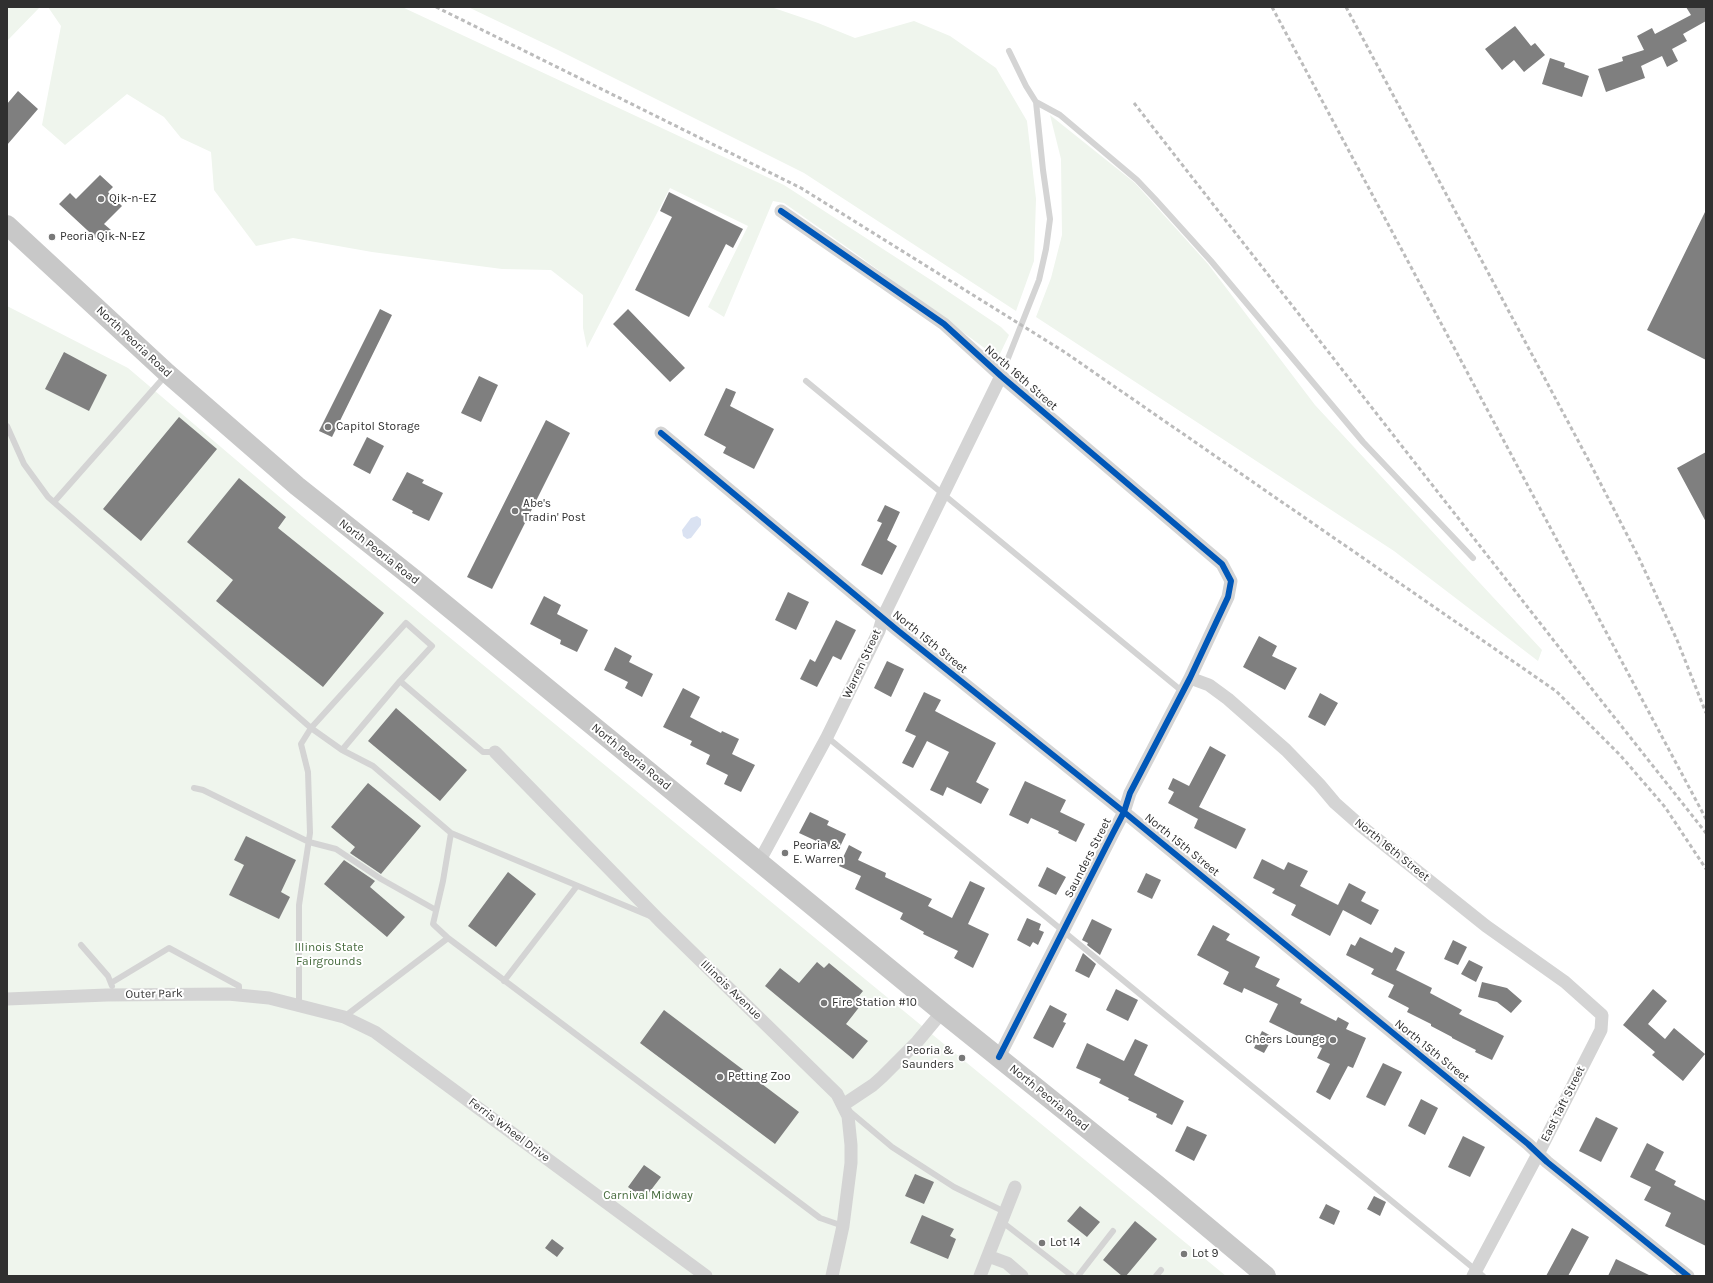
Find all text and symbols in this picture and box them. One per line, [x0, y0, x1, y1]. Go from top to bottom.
place label: Qik-n-EZ [109, 192, 157, 206]
marker: Qik-n-EZ [96, 194, 106, 204]
place label: Peoria Qik-N-EZ [60, 230, 145, 244]
marker: Peoria Qik-N-EZ [47, 232, 57, 242]
street label: North Peoria Road [93, 303, 175, 381]
street label: North 16th Street [982, 342, 1060, 414]
place label: Capitol Storage [336, 420, 420, 434]
marker: Capitol Storage [323, 422, 333, 432]
place label: Abe's Tradin' Post [523, 497, 585, 525]
marker: Abe's Tradin' Post [510, 506, 520, 516]
street label: North Peoria Road [336, 516, 422, 588]
street label: North 15th Street [890, 607, 970, 677]
street label: Warren Street [840, 627, 884, 701]
street label: North Peoria Road [588, 721, 674, 793]
street label: North 15th Street [1142, 810, 1222, 880]
street label: Saunders Street [1062, 815, 1114, 901]
street label: North 16th Street [1352, 815, 1432, 885]
place label: Peoria & E. Warren [793, 839, 844, 867]
marker: Peoria & E. Warren [780, 848, 790, 858]
park label: Illinois State Fairgrounds [294, 941, 364, 969]
street label: Illinois Avenue [697, 957, 765, 1023]
street label: Outer Park [125, 986, 183, 1002]
place label: Fire Station #10 [832, 996, 917, 1010]
marker: Fire Station #10 [819, 998, 829, 1008]
street label: North 15th Street [1392, 1016, 1472, 1086]
place label: Cheers Lounge [1245, 1033, 1325, 1047]
marker: Cheers Lounge [1328, 1035, 1338, 1045]
place label: Peoria & Saunders [902, 1044, 954, 1072]
marker: Peoria & Saunders [957, 1053, 967, 1063]
street label: North Peoria Road [1006, 1062, 1092, 1134]
street label: East Taft Street [1538, 1064, 1588, 1144]
place label: Petting Zoo [728, 1070, 790, 1084]
marker: Petting Zoo [715, 1072, 725, 1082]
street label: Ferris Wheel Drive [466, 1095, 552, 1165]
park label: Carnival Midway [603, 1189, 693, 1203]
place label: Lot 14 [1050, 1236, 1080, 1250]
marker: Lot 14 [1037, 1238, 1047, 1248]
place label: Lot 9 [1192, 1247, 1218, 1261]
marker: Lot 9 [1179, 1249, 1189, 1259]

